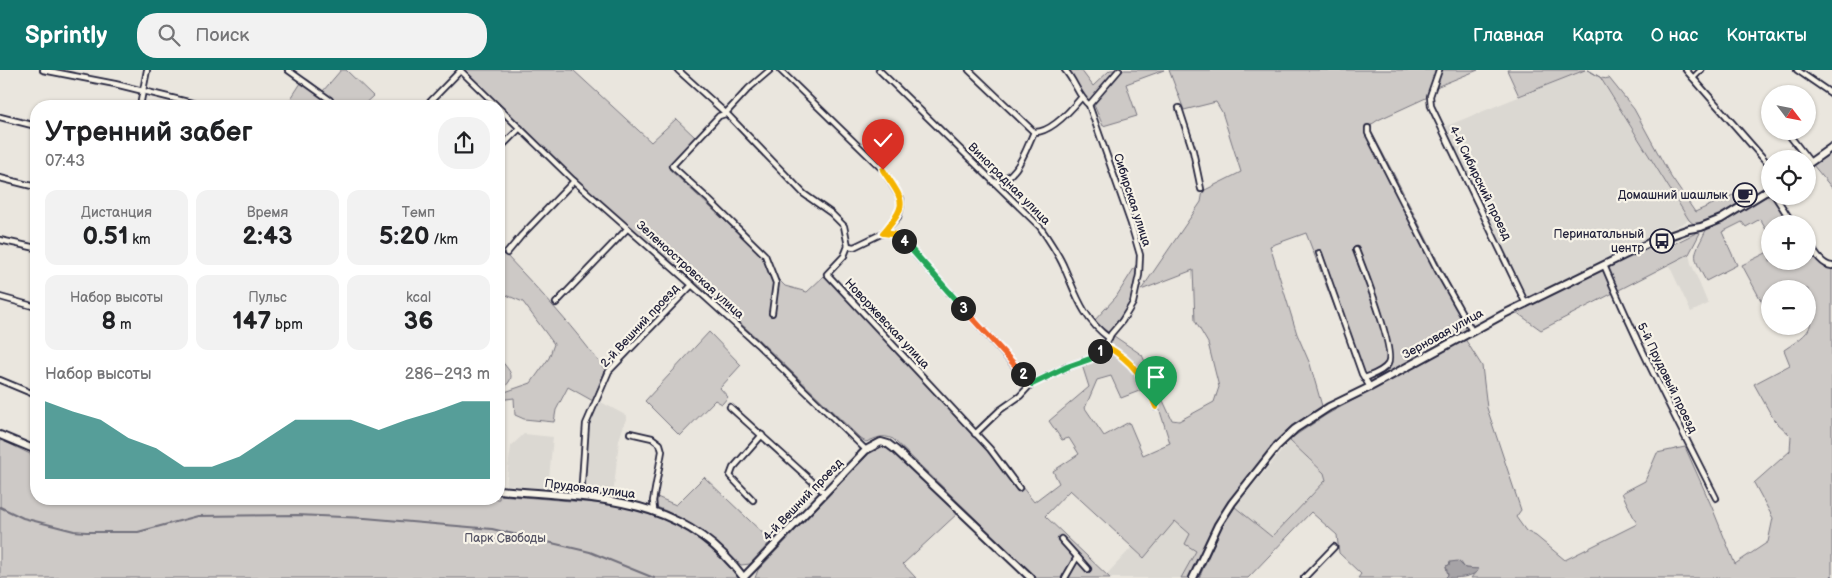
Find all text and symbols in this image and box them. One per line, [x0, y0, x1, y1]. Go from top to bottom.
search box [137, 13, 487, 58]
text: Sprintly [25, 21, 107, 50]
icon: search [155, 21, 183, 49]
text: Поиск [195, 24, 249, 47]
text: Главная [1473, 25, 1544, 46]
text: Карта [1572, 25, 1623, 46]
text: О нас [1651, 25, 1698, 46]
text: Контакты [1726, 25, 1807, 46]
north arrow [1761, 85, 1816, 140]
map controls [1761, 85, 1816, 335]
text: Утренний забег [45, 116, 253, 149]
button: share [438, 117, 490, 169]
pin [862, 119, 904, 170]
street label: 4-й Сибирский проезд [1446, 123, 1515, 243]
icon: check [869, 126, 897, 154]
street label: Виноградная улица [965, 140, 1053, 228]
button: locate [1761, 150, 1816, 205]
street label: Сибирская улица [1110, 151, 1154, 249]
text: 07:43 [45, 152, 85, 171]
cafe icon: Домашний шашлык [1732, 182, 1758, 208]
place label: Домашний шашлык [1618, 188, 1729, 203]
text: Дистанция [81, 204, 152, 221]
text: Время [247, 204, 288, 221]
text: Темп [402, 204, 435, 221]
button: + [1761, 215, 1816, 270]
street label: Зеленоостровская улица [633, 218, 747, 322]
text: 0.51 [82, 221, 128, 252]
text: 2:43 [242, 221, 293, 252]
text: 5:20 [379, 221, 429, 252]
place label: Перинатальный центр [1554, 227, 1644, 256]
pin: 4 [892, 228, 916, 254]
bus stop icon: Перинатальный центр [1649, 228, 1675, 254]
text: km [128, 231, 151, 248]
text: /km [429, 231, 458, 248]
text: 4 [900, 233, 909, 250]
street label: Новоржевская улица [841, 276, 933, 372]
button: − [1761, 280, 1816, 335]
street label: 2-й Вешний проезд [598, 281, 683, 371]
text: Набор высоты [70, 289, 163, 306]
text: Пульс [248, 289, 287, 306]
text: kcal [406, 289, 431, 306]
pin: 3 [950, 296, 976, 320]
text: 3 [959, 300, 968, 317]
text: 8 [101, 306, 116, 337]
text: 147 [232, 306, 271, 337]
text: 36 [404, 306, 433, 337]
street label: Зерновая улица [1400, 306, 1486, 362]
text: m [116, 316, 132, 333]
text: bpm [271, 316, 303, 333]
street label: 5-й Прудовый проезд [1634, 320, 1701, 436]
pin: 1 [1088, 338, 1112, 364]
text: 1 [1098, 343, 1103, 360]
pin [1135, 356, 1177, 407]
pin: 2 [1010, 362, 1036, 386]
icon: arrive [1142, 363, 1170, 391]
text: Набор высоты [45, 365, 152, 384]
text: 286–293 m [405, 365, 490, 384]
text: 2 [1019, 366, 1028, 383]
street label: 4-й Вешний проезд [760, 455, 847, 544]
street label: Прудовая улица [544, 476, 636, 502]
park label: Парк Свободы [464, 531, 546, 546]

